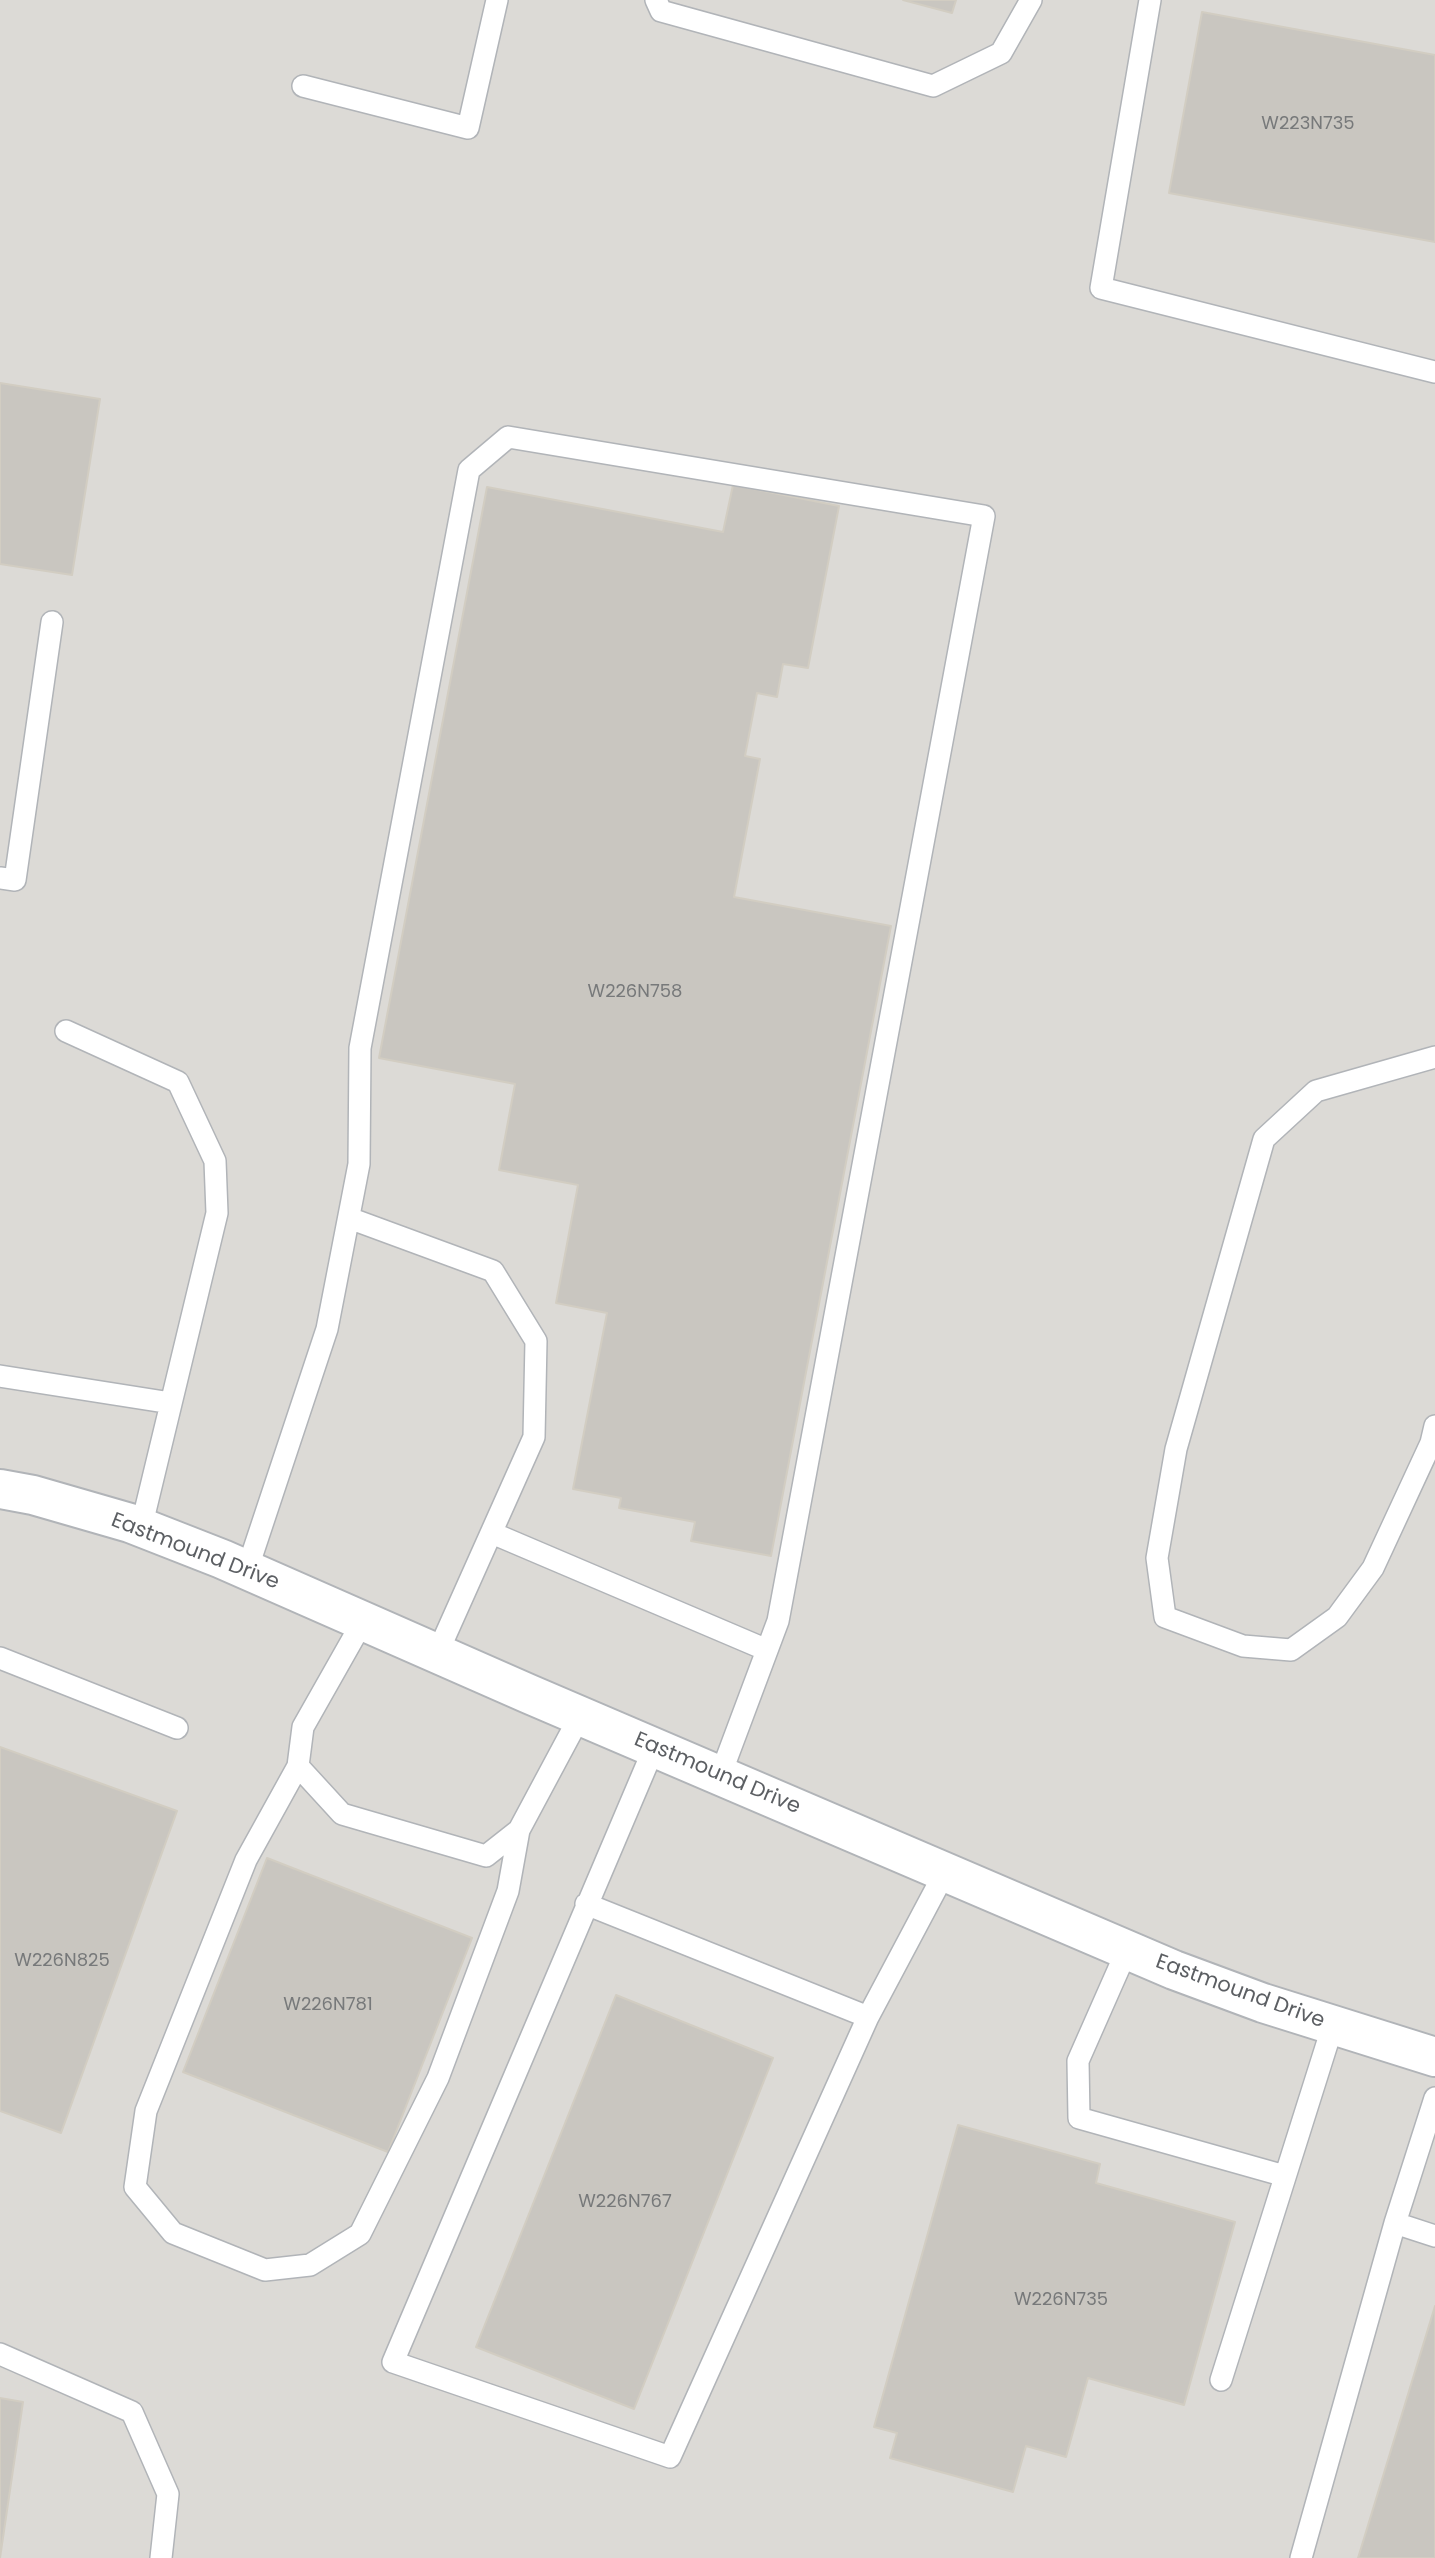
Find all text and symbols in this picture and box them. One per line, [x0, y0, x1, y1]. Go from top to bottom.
house number: W223N735 [1261, 113, 1355, 135]
house number: W226N758 [588, 981, 682, 1003]
street label: Eastmound Drive [107, 1508, 283, 1596]
street label: Eastmound Drive [630, 1728, 804, 1820]
house number: W226N825 [14, 1950, 110, 1972]
street label: Eastmound Drive [1152, 1950, 1328, 2034]
house number: W226N781 [283, 1994, 373, 2016]
house number: W226N767 [578, 2191, 672, 2213]
house number: W226N735 [1014, 2289, 1108, 2311]

